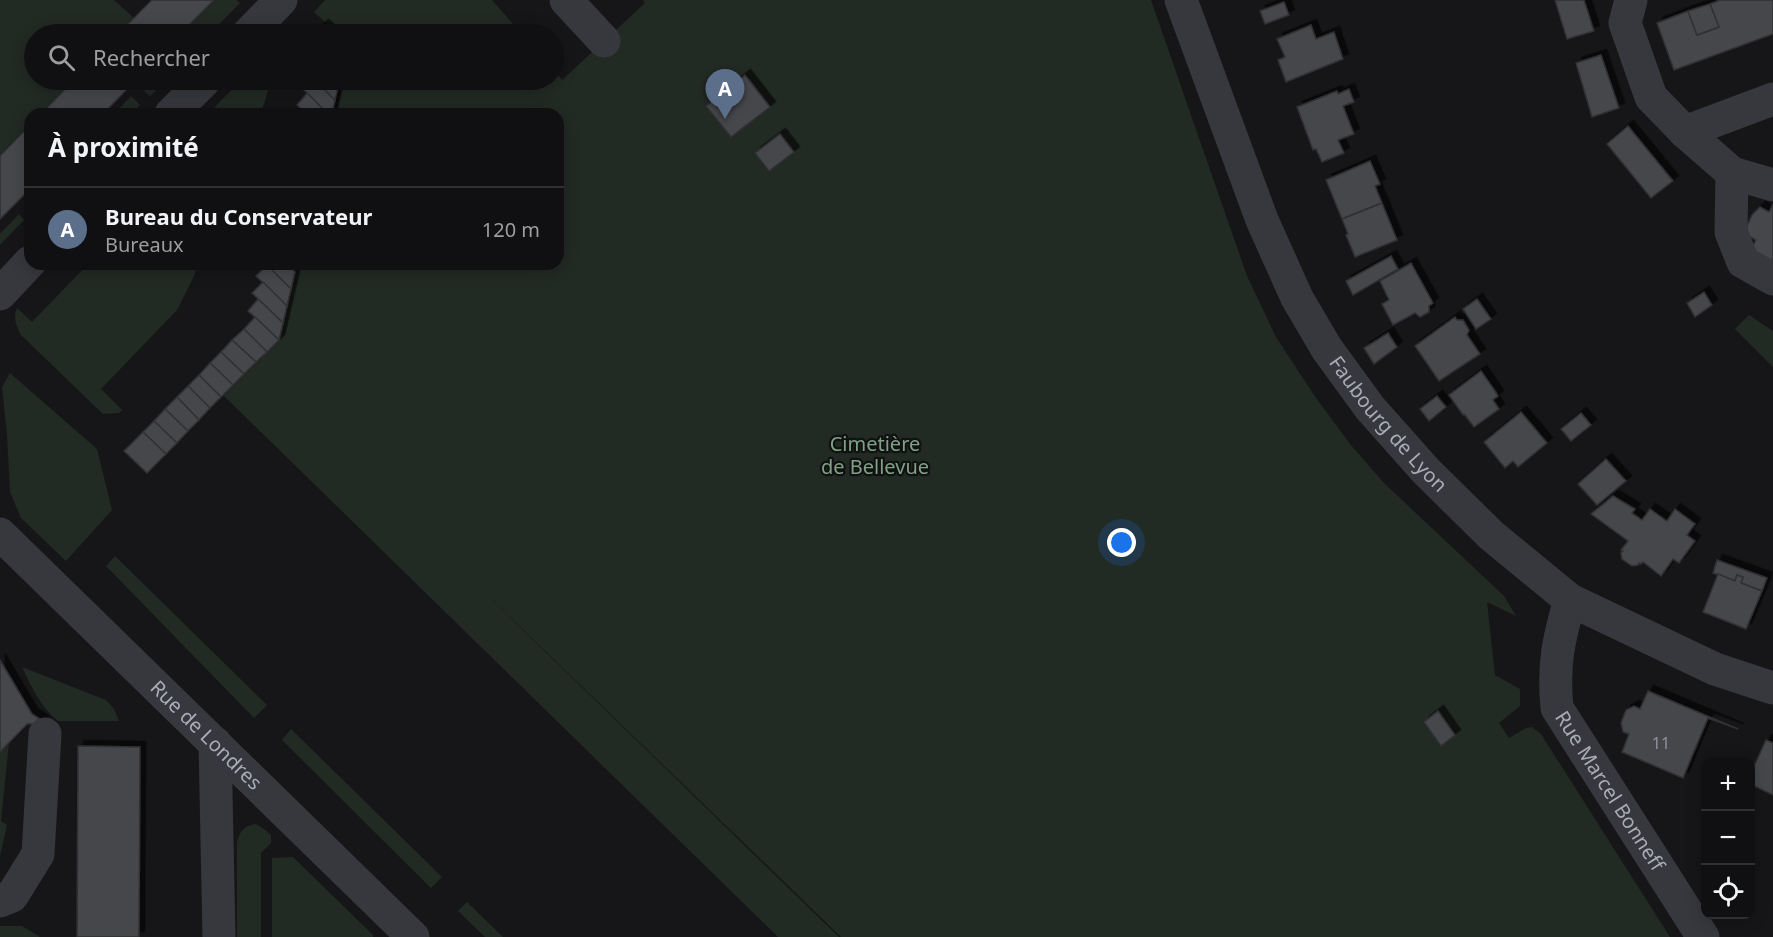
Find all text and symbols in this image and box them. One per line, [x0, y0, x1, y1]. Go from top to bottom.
search box [24, 24, 564, 90]
icon: search [45, 41, 78, 74]
text: Rechercher [93, 42, 210, 72]
pin: A [706, 70, 744, 119]
text: À proximité [48, 129, 199, 165]
text: Bureau du Conservateur [105, 201, 372, 231]
text: A [61, 216, 74, 243]
text: 120 m [482, 216, 540, 243]
text: Bureaux [105, 231, 184, 258]
street label: Faubourg de Lyon [1323, 350, 1453, 498]
park label: Cimetière de Bellevue [821, 430, 929, 480]
your location [1107, 528, 1136, 557]
street label: Rue de Londres [145, 674, 268, 795]
street label: Rue Marcel Bonneff [1549, 706, 1672, 877]
house number: 11 [1652, 732, 1670, 754]
map controls [1701, 757, 1755, 919]
button: + [1701, 757, 1755, 811]
button: − [1701, 811, 1755, 865]
button: locate [1701, 865, 1755, 919]

